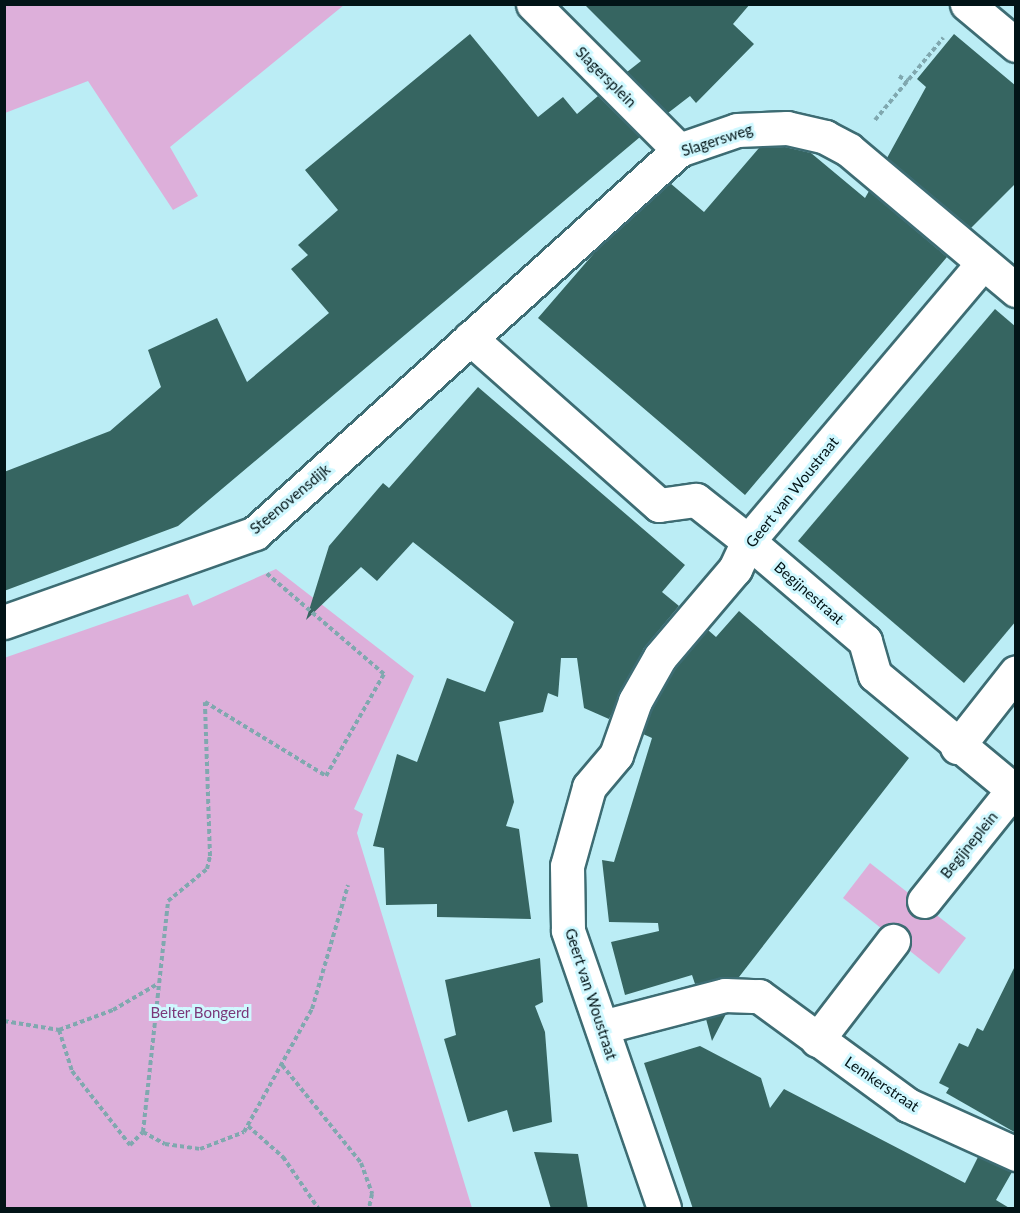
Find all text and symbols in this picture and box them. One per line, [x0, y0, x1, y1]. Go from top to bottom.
street label: Slagersplein [572, 43, 640, 111]
street label: Slagersweg [679, 120, 755, 160]
street label: Geert van Woustraat [742, 433, 842, 551]
street label: Steenovensdijk [246, 460, 334, 538]
street label: Begijnestraat [771, 558, 847, 628]
street label: Begijneplein [937, 808, 1001, 882]
street label: Geert van Woustraat [561, 926, 621, 1062]
park label: Belter Bongerd [150, 1004, 250, 1022]
street label: Lemkerstraat [842, 1053, 922, 1115]

